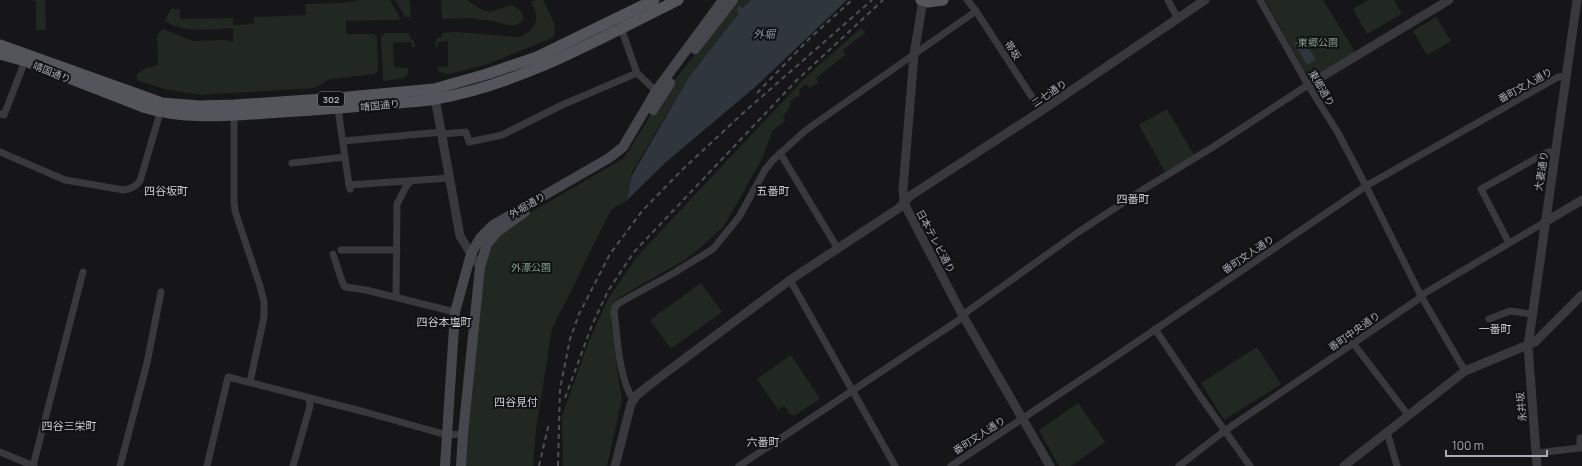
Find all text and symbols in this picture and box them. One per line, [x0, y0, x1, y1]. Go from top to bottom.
water label: 外堀 [753, 26, 777, 41]
park label: 東郷公園 [1298, 35, 1338, 49]
street label: 帯坂 [1002, 38, 1024, 62]
street label: 靖国通り [31, 58, 73, 86]
street label: 番町文人通り [1495, 64, 1555, 106]
street label: 東郷通り [1306, 67, 1338, 109]
street label: 二七通り [1029, 76, 1069, 110]
road number: 302 [318, 92, 344, 106]
street label: 靖国通り [359, 96, 401, 114]
street label: 大妻通り [1531, 150, 1551, 192]
district label: 四谷坂町 [144, 183, 188, 198]
district label: 五番町 [757, 183, 790, 198]
street label: 外堀通り [506, 189, 548, 221]
district label: 四番町 [1117, 191, 1150, 206]
street label: 日本テレビ通り [913, 207, 959, 275]
street label: 番町文人通り [1219, 231, 1277, 277]
park label: 外濠公園 [511, 260, 551, 274]
street label: 番町中央通り [1325, 308, 1383, 354]
district label: 四谷本塩町 [417, 314, 472, 329]
district label: 一番町 [1479, 321, 1512, 336]
street label: 永井坂 [1513, 391, 1529, 423]
district label: 四谷見付 [494, 394, 538, 409]
street label: 番町文人通り [950, 413, 1008, 457]
district label: 四谷三栄町 [42, 418, 97, 433]
scale bar [1446, 432, 1547, 458]
district label: 六番町 [747, 434, 780, 449]
text: 100 m [1452, 437, 1484, 454]

